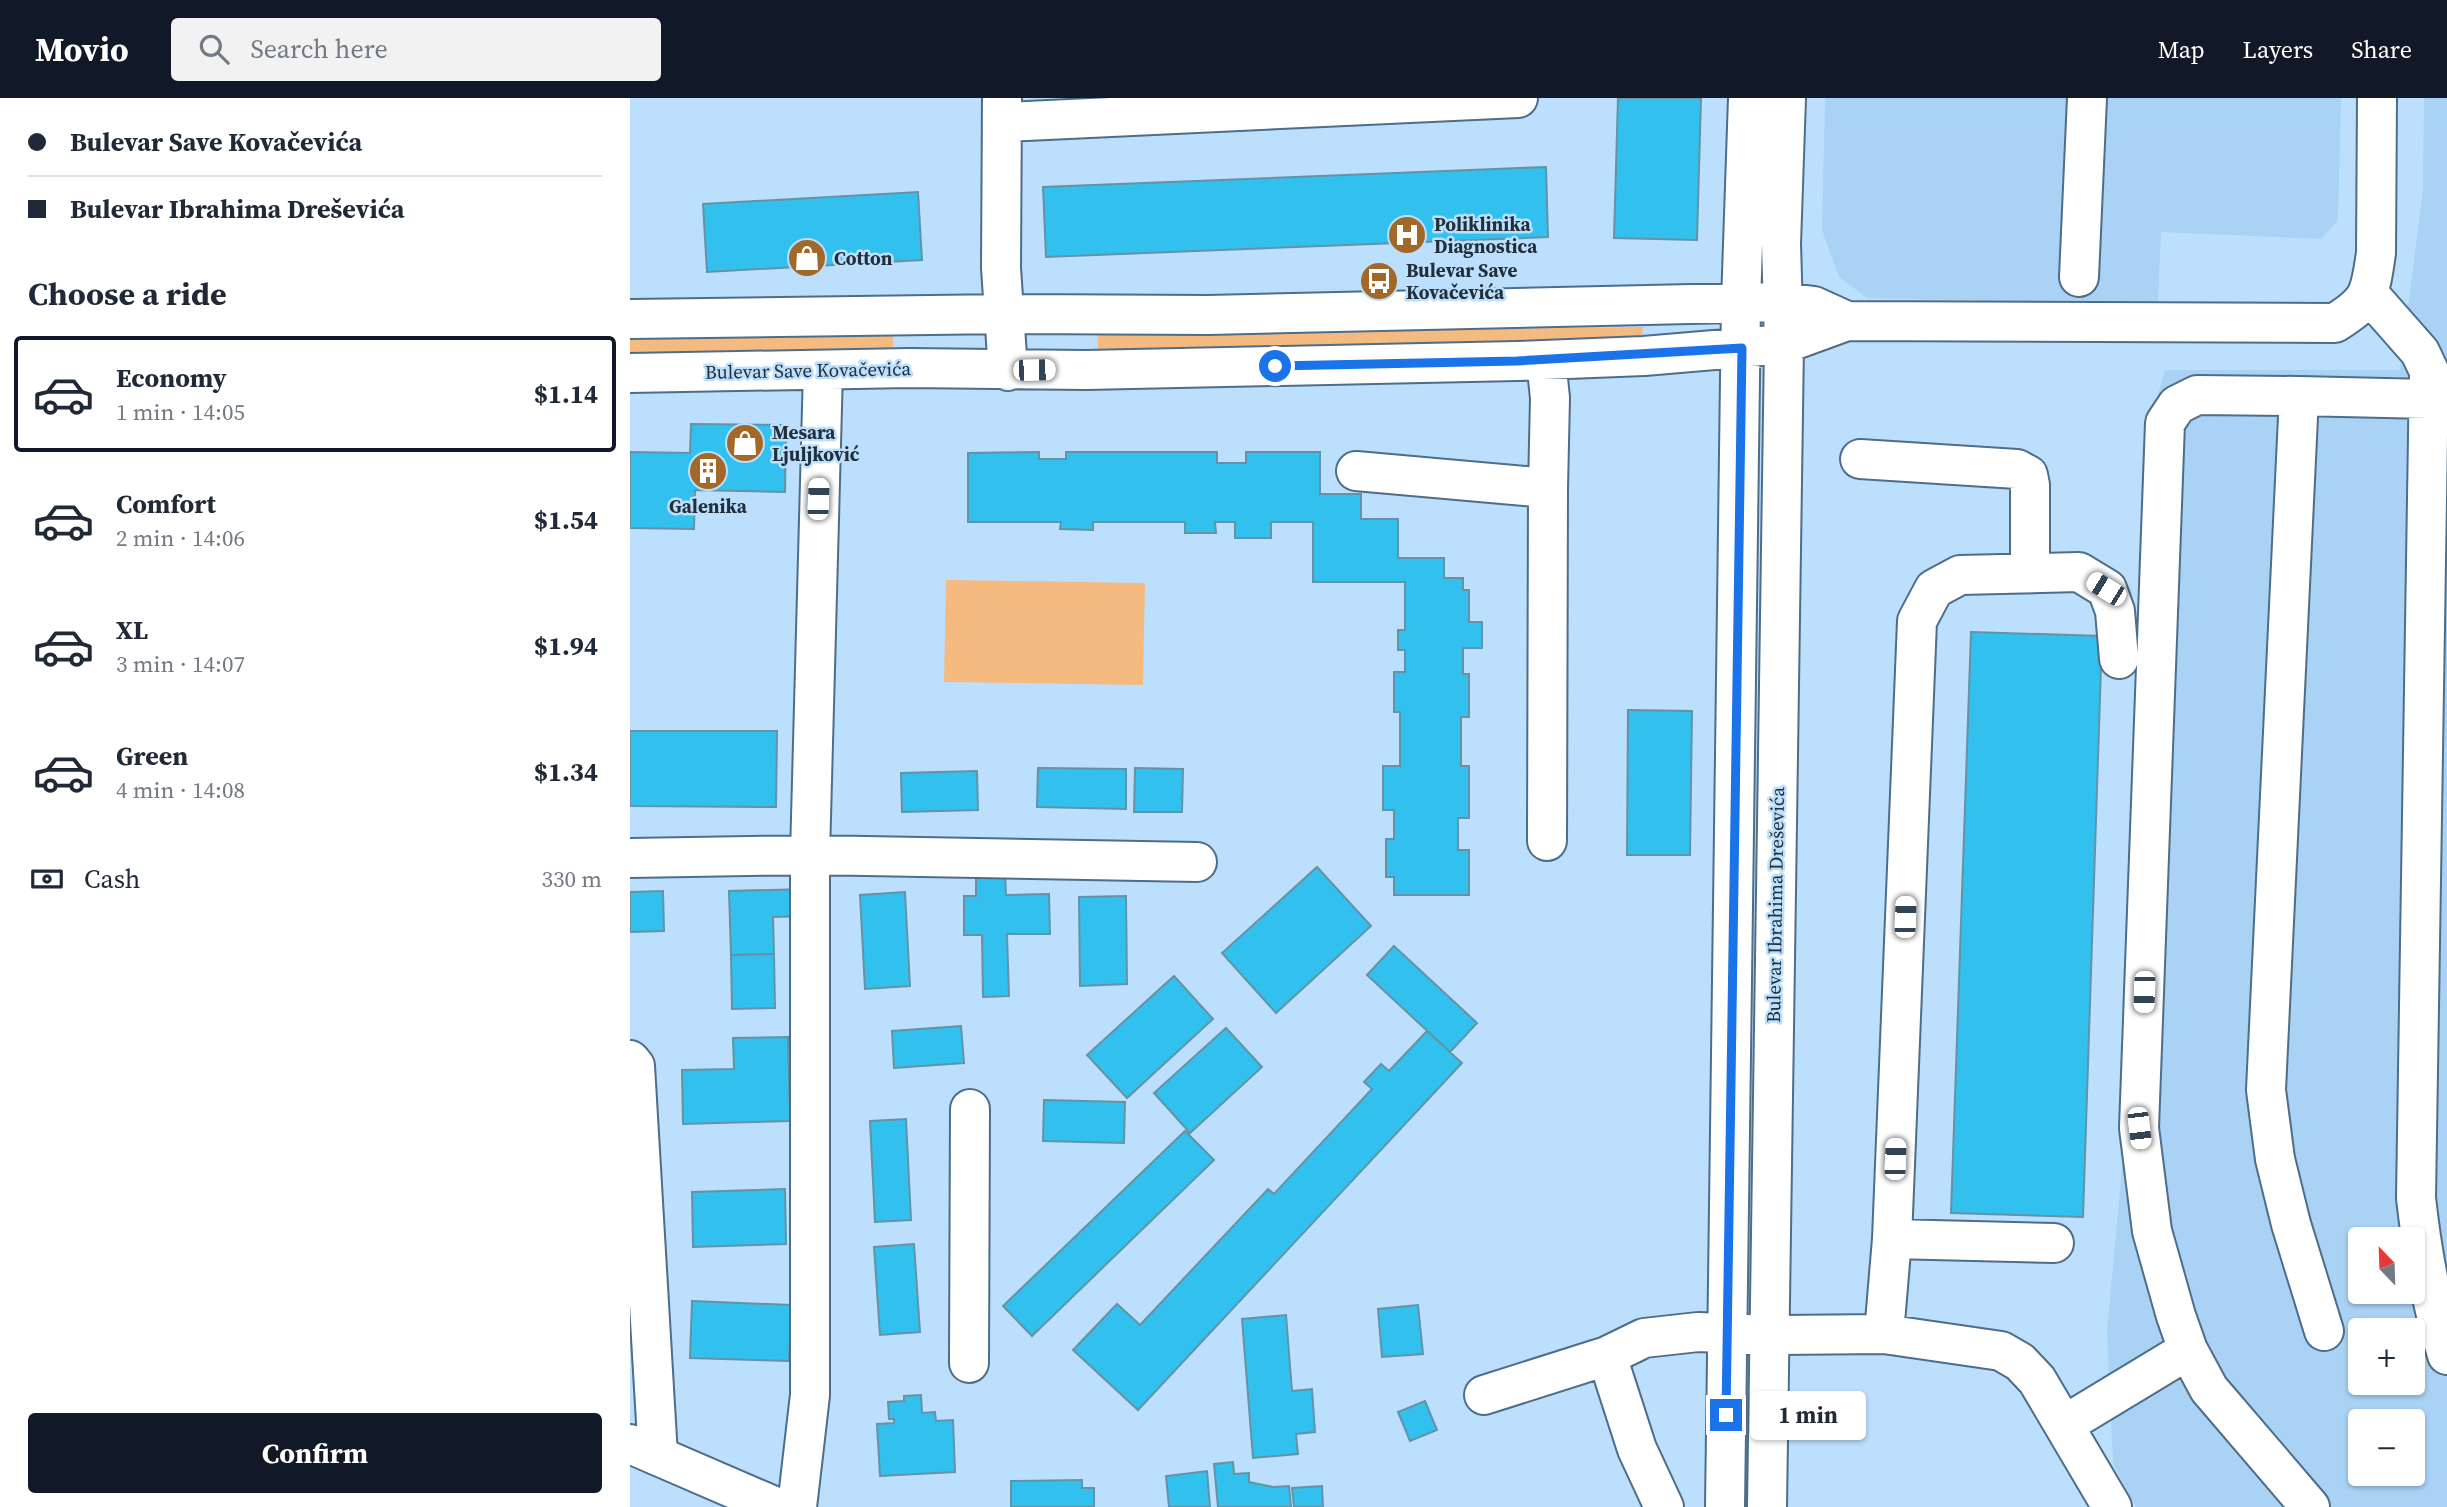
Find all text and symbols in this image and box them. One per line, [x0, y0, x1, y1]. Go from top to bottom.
search box [171, 18, 661, 81]
text: Movio [35, 27, 129, 72]
icon: search [195, 30, 233, 68]
text: Search here [251, 31, 388, 67]
text: Map [2158, 33, 2205, 66]
text: Layers [2243, 33, 2313, 66]
text: Share [2351, 33, 2412, 66]
text: Bulevar Save Kovačevića [70, 124, 362, 160]
text: Bulevar Ibrahima Dreševića [70, 191, 405, 227]
place label: Poliklinika Diagnostica [1434, 211, 1538, 259]
hospital icon: Poliklinika Diagnostica [1386, 214, 1428, 256]
shop icon: Cotton [786, 237, 828, 279]
place label: Cotton [834, 245, 893, 271]
place label: Bulevar Save Kovačevića [1406, 257, 1518, 305]
bus stop icon: Bulevar Save Kovačevića [1358, 260, 1400, 302]
text: Choose a ride [28, 272, 227, 316]
route start [1259, 350, 1291, 382]
street label: Bulevar Save Kovačevića [705, 355, 912, 385]
car [1013, 359, 1056, 381]
text: Economy [116, 360, 227, 396]
icon: car [32, 363, 95, 426]
text: $1.14 [534, 376, 598, 412]
text: 1 min · 14:05 [116, 396, 245, 428]
place label: Mesara Ljuljković [772, 419, 860, 467]
shop icon: Mesara Ljuljković [724, 422, 766, 464]
building icon: Galenika [687, 450, 729, 492]
car [807, 478, 830, 520]
text: Comfort [116, 486, 216, 522]
icon: car [32, 489, 95, 552]
place label: Galenika [669, 493, 748, 519]
text: $1.54 [534, 502, 598, 538]
text: 2 min · 14:06 [116, 522, 245, 554]
car [2083, 569, 2130, 609]
text: XL [116, 612, 148, 648]
icon: car [32, 615, 95, 678]
text: $1.94 [534, 628, 598, 664]
text: 3 min · 14:07 [116, 648, 245, 680]
text: Green [116, 738, 188, 774]
icon: car [32, 741, 95, 804]
text: $1.34 [534, 754, 598, 790]
text: 4 min · 14:08 [116, 774, 245, 806]
street label: Bulevar Ibrahima Dreševića [1760, 787, 1790, 1023]
icon: cash [28, 860, 66, 898]
text: Cash [84, 861, 140, 897]
text: 330 m [541, 863, 602, 895]
car [1894, 896, 1917, 938]
car [2133, 971, 2156, 1013]
car [2127, 1106, 2152, 1150]
car [1884, 1138, 1907, 1180]
north arrow [2348, 1227, 2426, 1304]
map controls [2348, 1227, 2425, 1486]
button: + [2348, 1318, 2425, 1395]
callout: 1 min [1750, 1390, 1866, 1440]
route end [1710, 1399, 1742, 1431]
text: 1 min [1778, 1399, 1838, 1431]
button: − [2348, 1409, 2425, 1486]
button: Confirm [28, 1413, 602, 1493]

